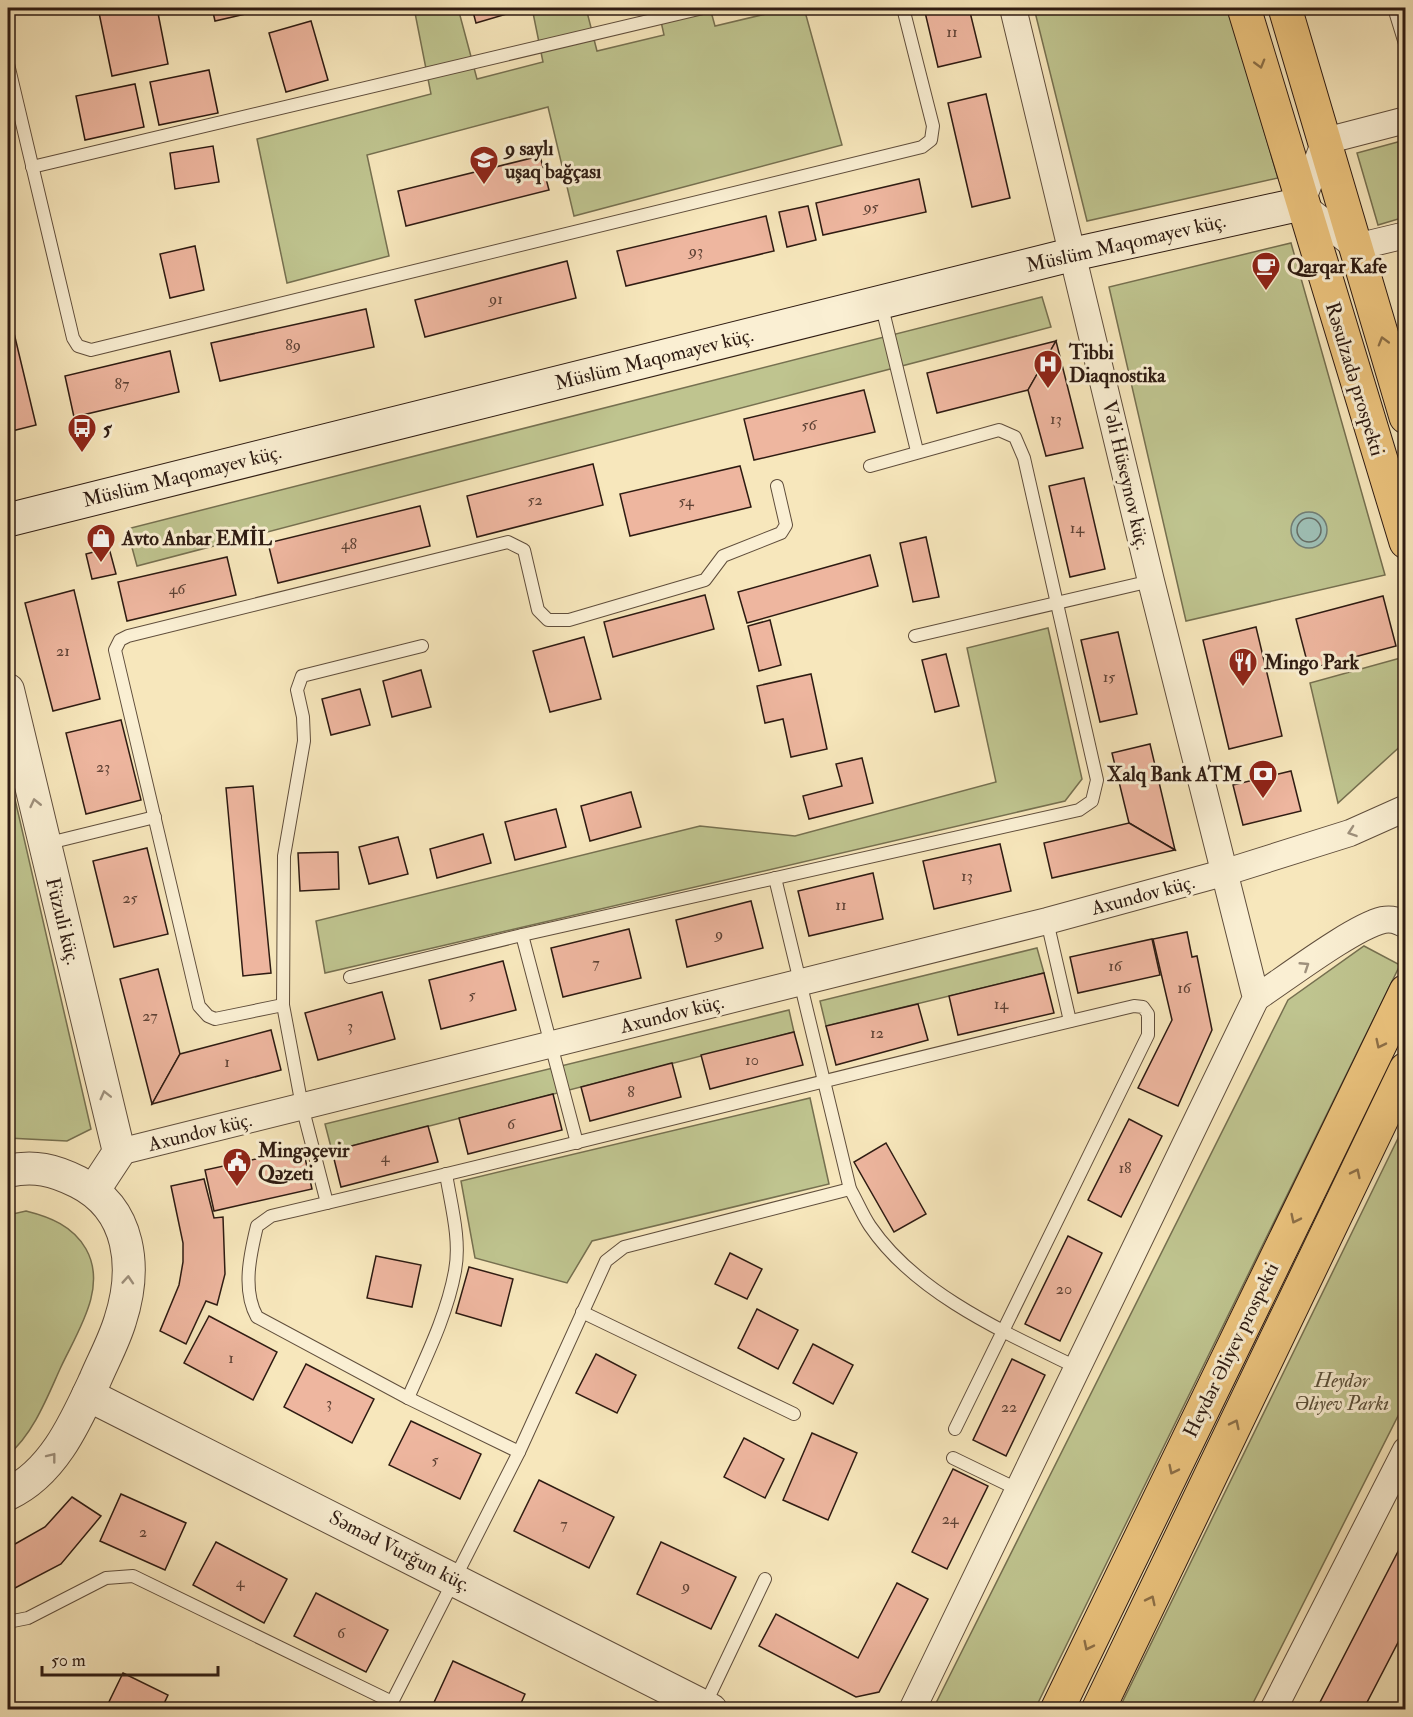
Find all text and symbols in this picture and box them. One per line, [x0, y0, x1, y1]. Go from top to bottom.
house number: 11 [946, 22, 958, 42]
one-way arrow [1253, 58, 1265, 69]
place label: 9 saylı uşaq bağçası [503, 136, 602, 185]
school or university icon: 9 saylı uşaq bağçası [468, 144, 500, 186]
house number: 95 [862, 197, 879, 217]
street label: Müslüm Maqomayev küç. [1024, 208, 1228, 278]
house number: 93 [688, 241, 703, 261]
cafe icon: Qarqar Kafe [1250, 250, 1282, 292]
place label: Qarqar Kafe [1287, 254, 1387, 280]
house number: 91 [488, 289, 503, 309]
street label: Rəsulzadə prospekti [1319, 299, 1390, 459]
street label: Müslüm Maqomayev küç. [552, 322, 756, 396]
house number: 89 [285, 335, 301, 355]
one-way arrow [1378, 336, 1390, 347]
place label: Tibbi Diaqnostika [1068, 340, 1166, 389]
hospital icon: Tibbi Diaqnostika [1032, 348, 1064, 390]
house number: 87 [115, 374, 130, 394]
street label: Vəli Hüseynov küç. [1097, 398, 1155, 552]
house number: 13 [1050, 409, 1062, 429]
bus stop icon: 5 [66, 412, 98, 454]
house number: 56 [801, 415, 817, 435]
place label: 5 [103, 416, 113, 441]
street label: Müslüm Maqomayev küç. [80, 439, 284, 513]
house number: 52 [527, 490, 543, 510]
house number: 54 [678, 491, 695, 511]
house number: 14 [1070, 518, 1086, 538]
shop icon: Avto Anbar EMİL [85, 522, 117, 564]
place label: Avto Anbar EMİL [121, 525, 273, 551]
house number: 48 [341, 534, 358, 554]
house number: 46 [169, 579, 186, 599]
house number: 21 [56, 641, 70, 661]
restaurant icon: Mingo Park [1227, 646, 1259, 688]
place label: Mingo Park [1263, 650, 1359, 676]
house number: 15 [1103, 667, 1115, 687]
house number: 23 [96, 757, 110, 777]
bank icon: Xalq Bank ATM [1247, 758, 1279, 800]
place label: Xalq Bank ATM [1107, 762, 1243, 788]
one-way arrow [29, 798, 42, 808]
one-way arrow [1347, 824, 1358, 837]
house number: 13 [961, 866, 973, 886]
street label: Axundov küç. [1088, 869, 1197, 921]
street label: Füzuli küç. [40, 875, 86, 967]
house number: 25 [122, 888, 138, 908]
house number: 11 [835, 895, 847, 915]
house number: 9 [714, 924, 723, 944]
house number: 7 [592, 953, 600, 973]
house number: 16 [1108, 956, 1123, 976]
one-way arrow [1298, 962, 1309, 973]
house number: 16 [1177, 978, 1192, 998]
house number: 5 [468, 985, 476, 1005]
street label: Axundov küç. [617, 989, 726, 1039]
house number: 14 [994, 994, 1010, 1014]
house number: 27 [142, 1006, 158, 1026]
house number: 3 [347, 1016, 353, 1036]
house number: 12 [870, 1023, 884, 1043]
one-way arrow [1376, 1038, 1388, 1049]
house number: 10 [745, 1050, 759, 1070]
house number: 1 [224, 1052, 230, 1072]
house number: 8 [627, 1082, 635, 1102]
one-way arrow [100, 1090, 113, 1100]
street label: Axundov küç. [145, 1107, 254, 1157]
house number: 6 [507, 1114, 516, 1134]
place label: Mingəçevir Qəzeti [257, 1138, 350, 1186]
public building icon: Mingəçevir Qəzeti [221, 1146, 253, 1188]
house number: 4 [381, 1147, 391, 1167]
house number: 18 [1118, 1158, 1132, 1178]
one-way arrow [1348, 1168, 1360, 1179]
one-way arrow [1290, 1213, 1302, 1224]
street label: Heydər Əliyev prospekti [1178, 1258, 1285, 1442]
one-way arrow [122, 1275, 135, 1284]
house number: 20 [1056, 1279, 1072, 1299]
house number: 1 [228, 1348, 234, 1368]
park label: Heydər Əliyev Parkı [1295, 1368, 1389, 1416]
house number: 3 [326, 1393, 332, 1413]
house number: 22 [1001, 1397, 1017, 1417]
one-way arrow [1228, 1420, 1240, 1431]
house number: 5 [431, 1450, 439, 1470]
one-way arrow [45, 1453, 56, 1464]
one-way arrow [1169, 1464, 1180, 1475]
street label: Səməd Vurğun küç. [325, 1505, 475, 1597]
house number: 24 [942, 1509, 960, 1529]
house number: 7 [560, 1514, 568, 1534]
house number: 2 [139, 1522, 147, 1542]
house number: 4 [236, 1572, 246, 1592]
house number: 9 [681, 1576, 690, 1596]
one-way arrow [1143, 1595, 1155, 1606]
house number: 6 [337, 1623, 346, 1643]
scale bar [42, 1639, 218, 1677]
one-way arrow [1083, 1639, 1095, 1650]
text: 50 m [51, 1649, 86, 1672]

